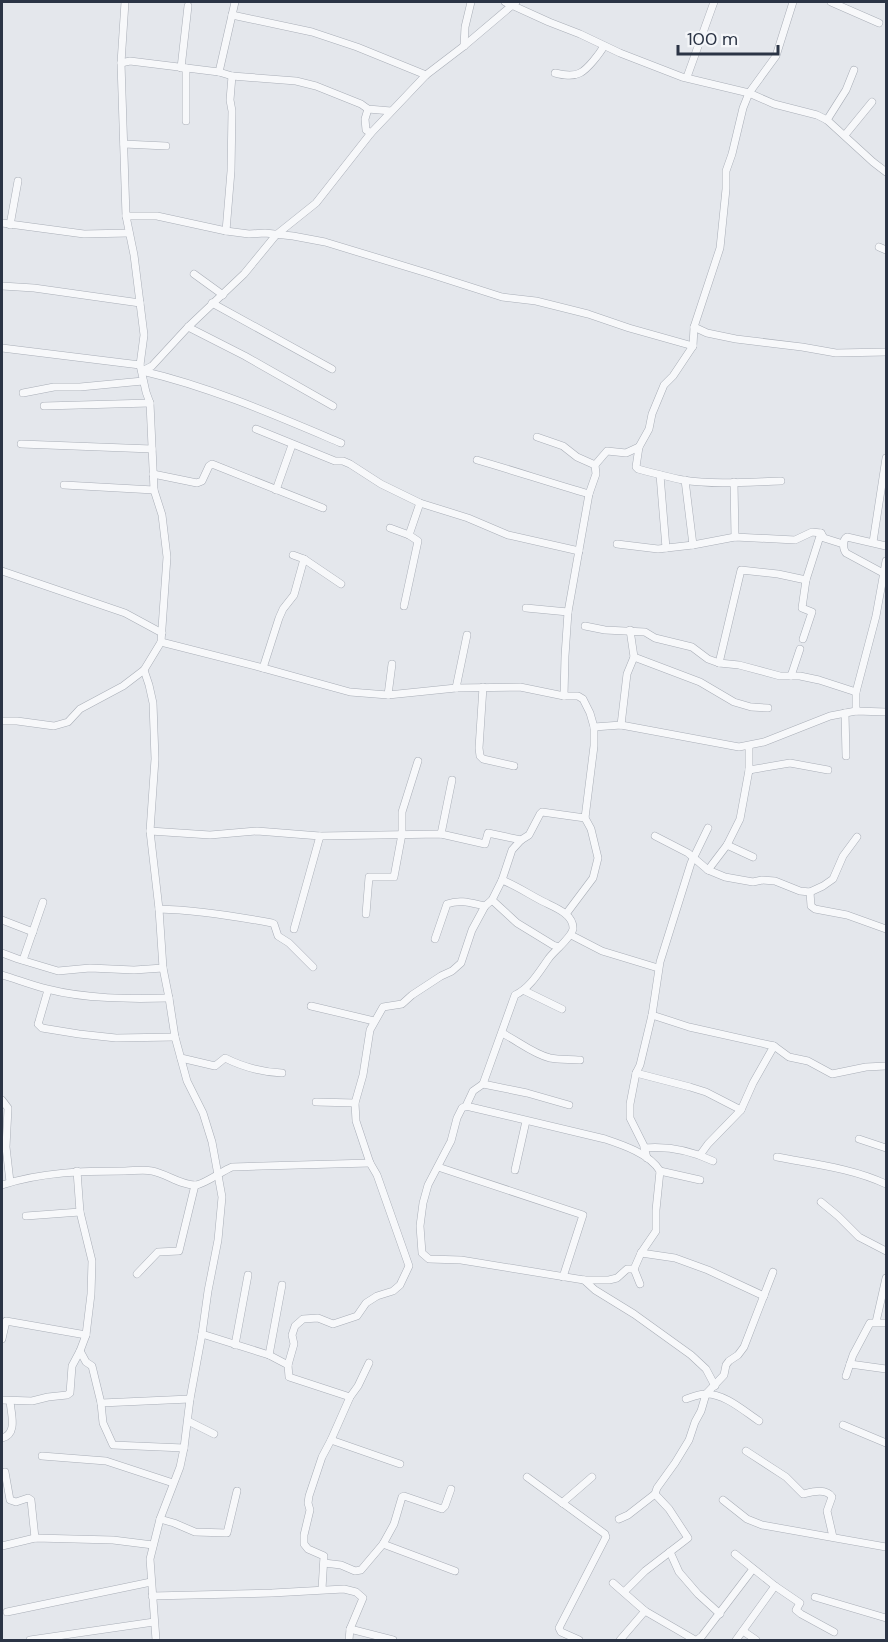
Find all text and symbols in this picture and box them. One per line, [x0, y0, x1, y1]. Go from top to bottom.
scale bar [678, 18, 778, 56]
text: 100 m [687, 27, 738, 51]

